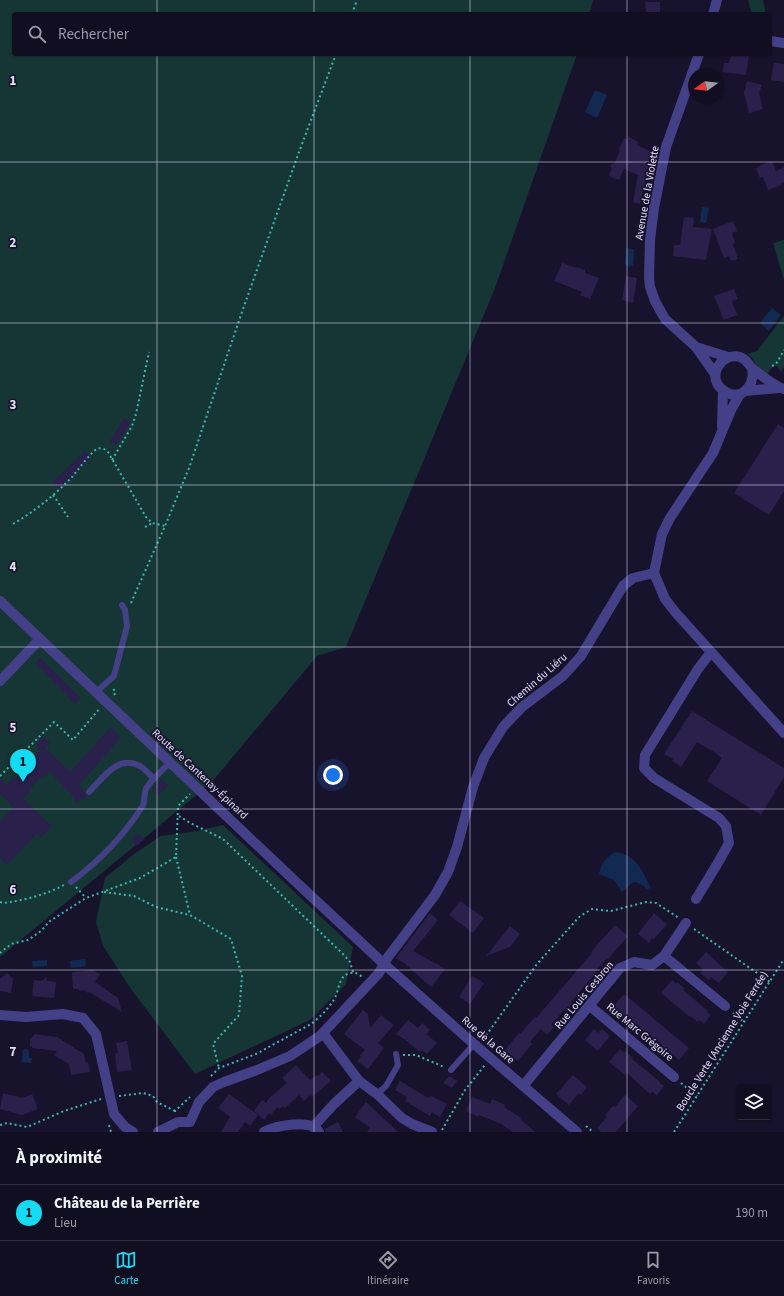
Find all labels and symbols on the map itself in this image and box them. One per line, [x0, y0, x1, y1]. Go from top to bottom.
north arrow [688, 68, 724, 104]
text: 1 [10, 72, 17, 90]
street label: Avenue de la Violette [631, 144, 663, 241]
text: 2 [10, 234, 17, 252]
text: 3 [10, 396, 17, 414]
text: 4 [10, 558, 17, 576]
street label: Chemin du Liéru [504, 650, 570, 710]
text: 5 [10, 719, 17, 737]
street label: Route de Cantenay-Épinard [149, 726, 251, 822]
pin: 1 [10, 749, 36, 782]
your location [323, 765, 343, 785]
text: 6 [10, 881, 17, 899]
street label: Rue Louis Cesbron [551, 958, 617, 1032]
street label: Boucle Verte (Ancienne Voie Ferrée) [673, 968, 771, 1114]
street label: Rue Marc Grégoire [603, 999, 677, 1065]
street label: Rue de la Gare [458, 1013, 518, 1068]
text: 7 [10, 1043, 17, 1061]

